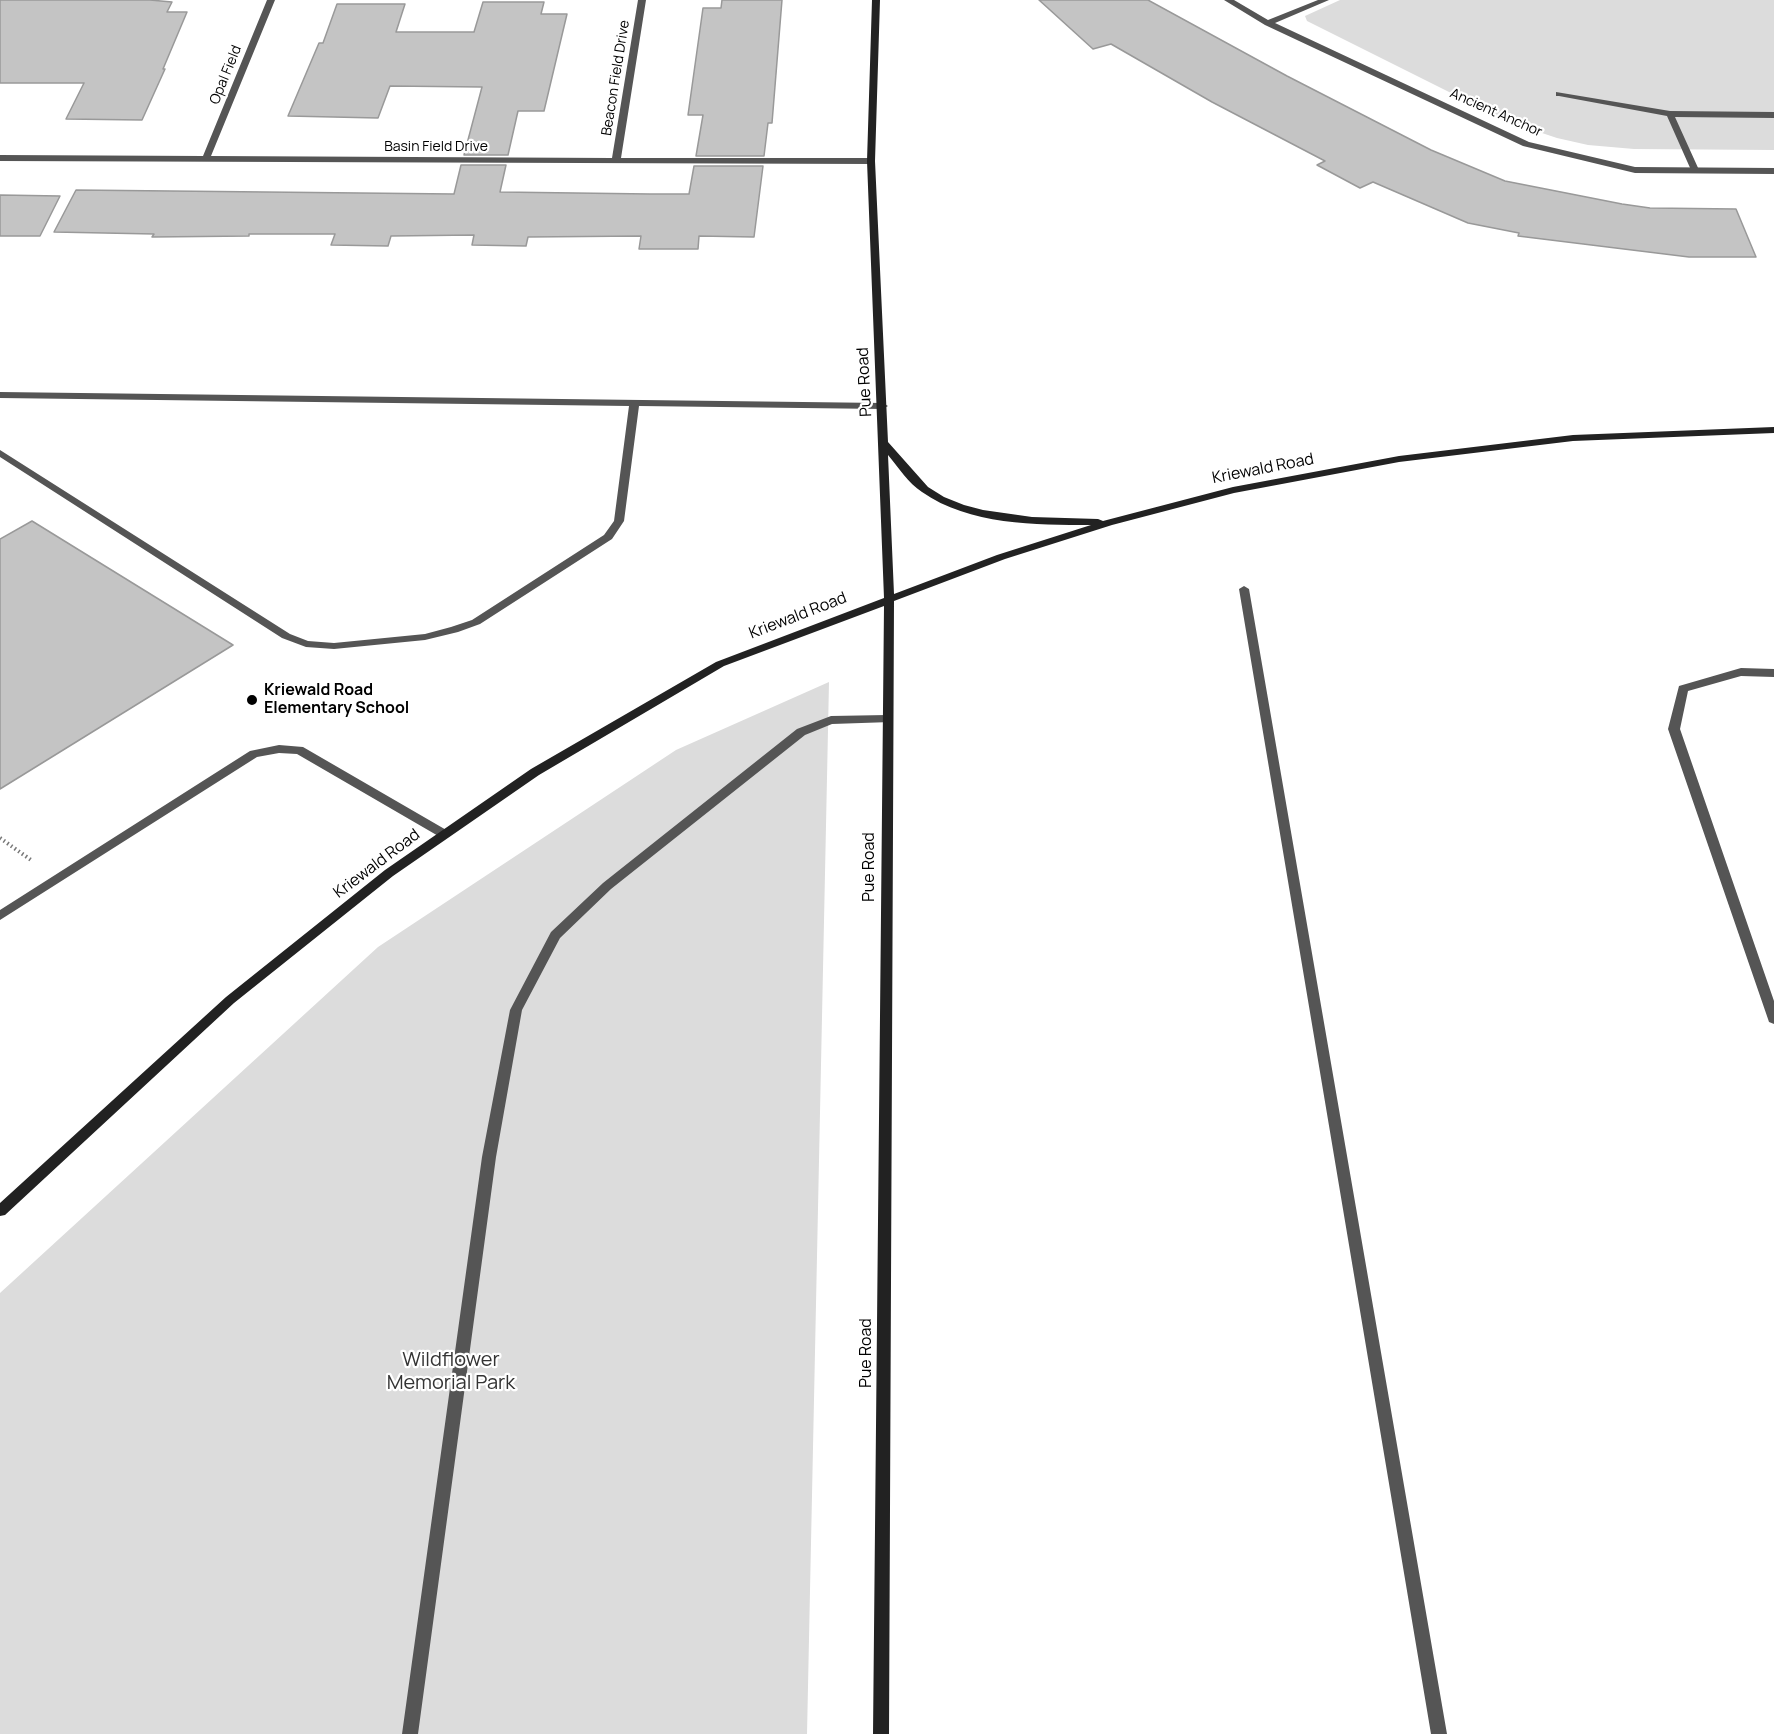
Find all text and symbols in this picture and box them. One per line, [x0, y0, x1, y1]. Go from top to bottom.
street label: Beacon Field Drive [599, 19, 633, 137]
street label: Opal Field [207, 43, 245, 107]
street label: Ancient Anchor [1447, 85, 1545, 141]
street label: Basin Field Drive [384, 139, 488, 155]
street label: Pue Road [854, 347, 876, 417]
street label: Kriewald Road [1211, 450, 1315, 488]
street label: Kriewald Road [746, 589, 850, 643]
place label: Kriewald Road Elementary School [264, 681, 409, 719]
marker: Kriewald Road Elementary School [245, 693, 259, 707]
street label: Kriewald Road [330, 825, 424, 903]
street label: Pue Road [860, 832, 880, 902]
street label: Pue Road [857, 1318, 877, 1388]
park label: Wildflower Memorial Park [387, 1348, 515, 1395]

